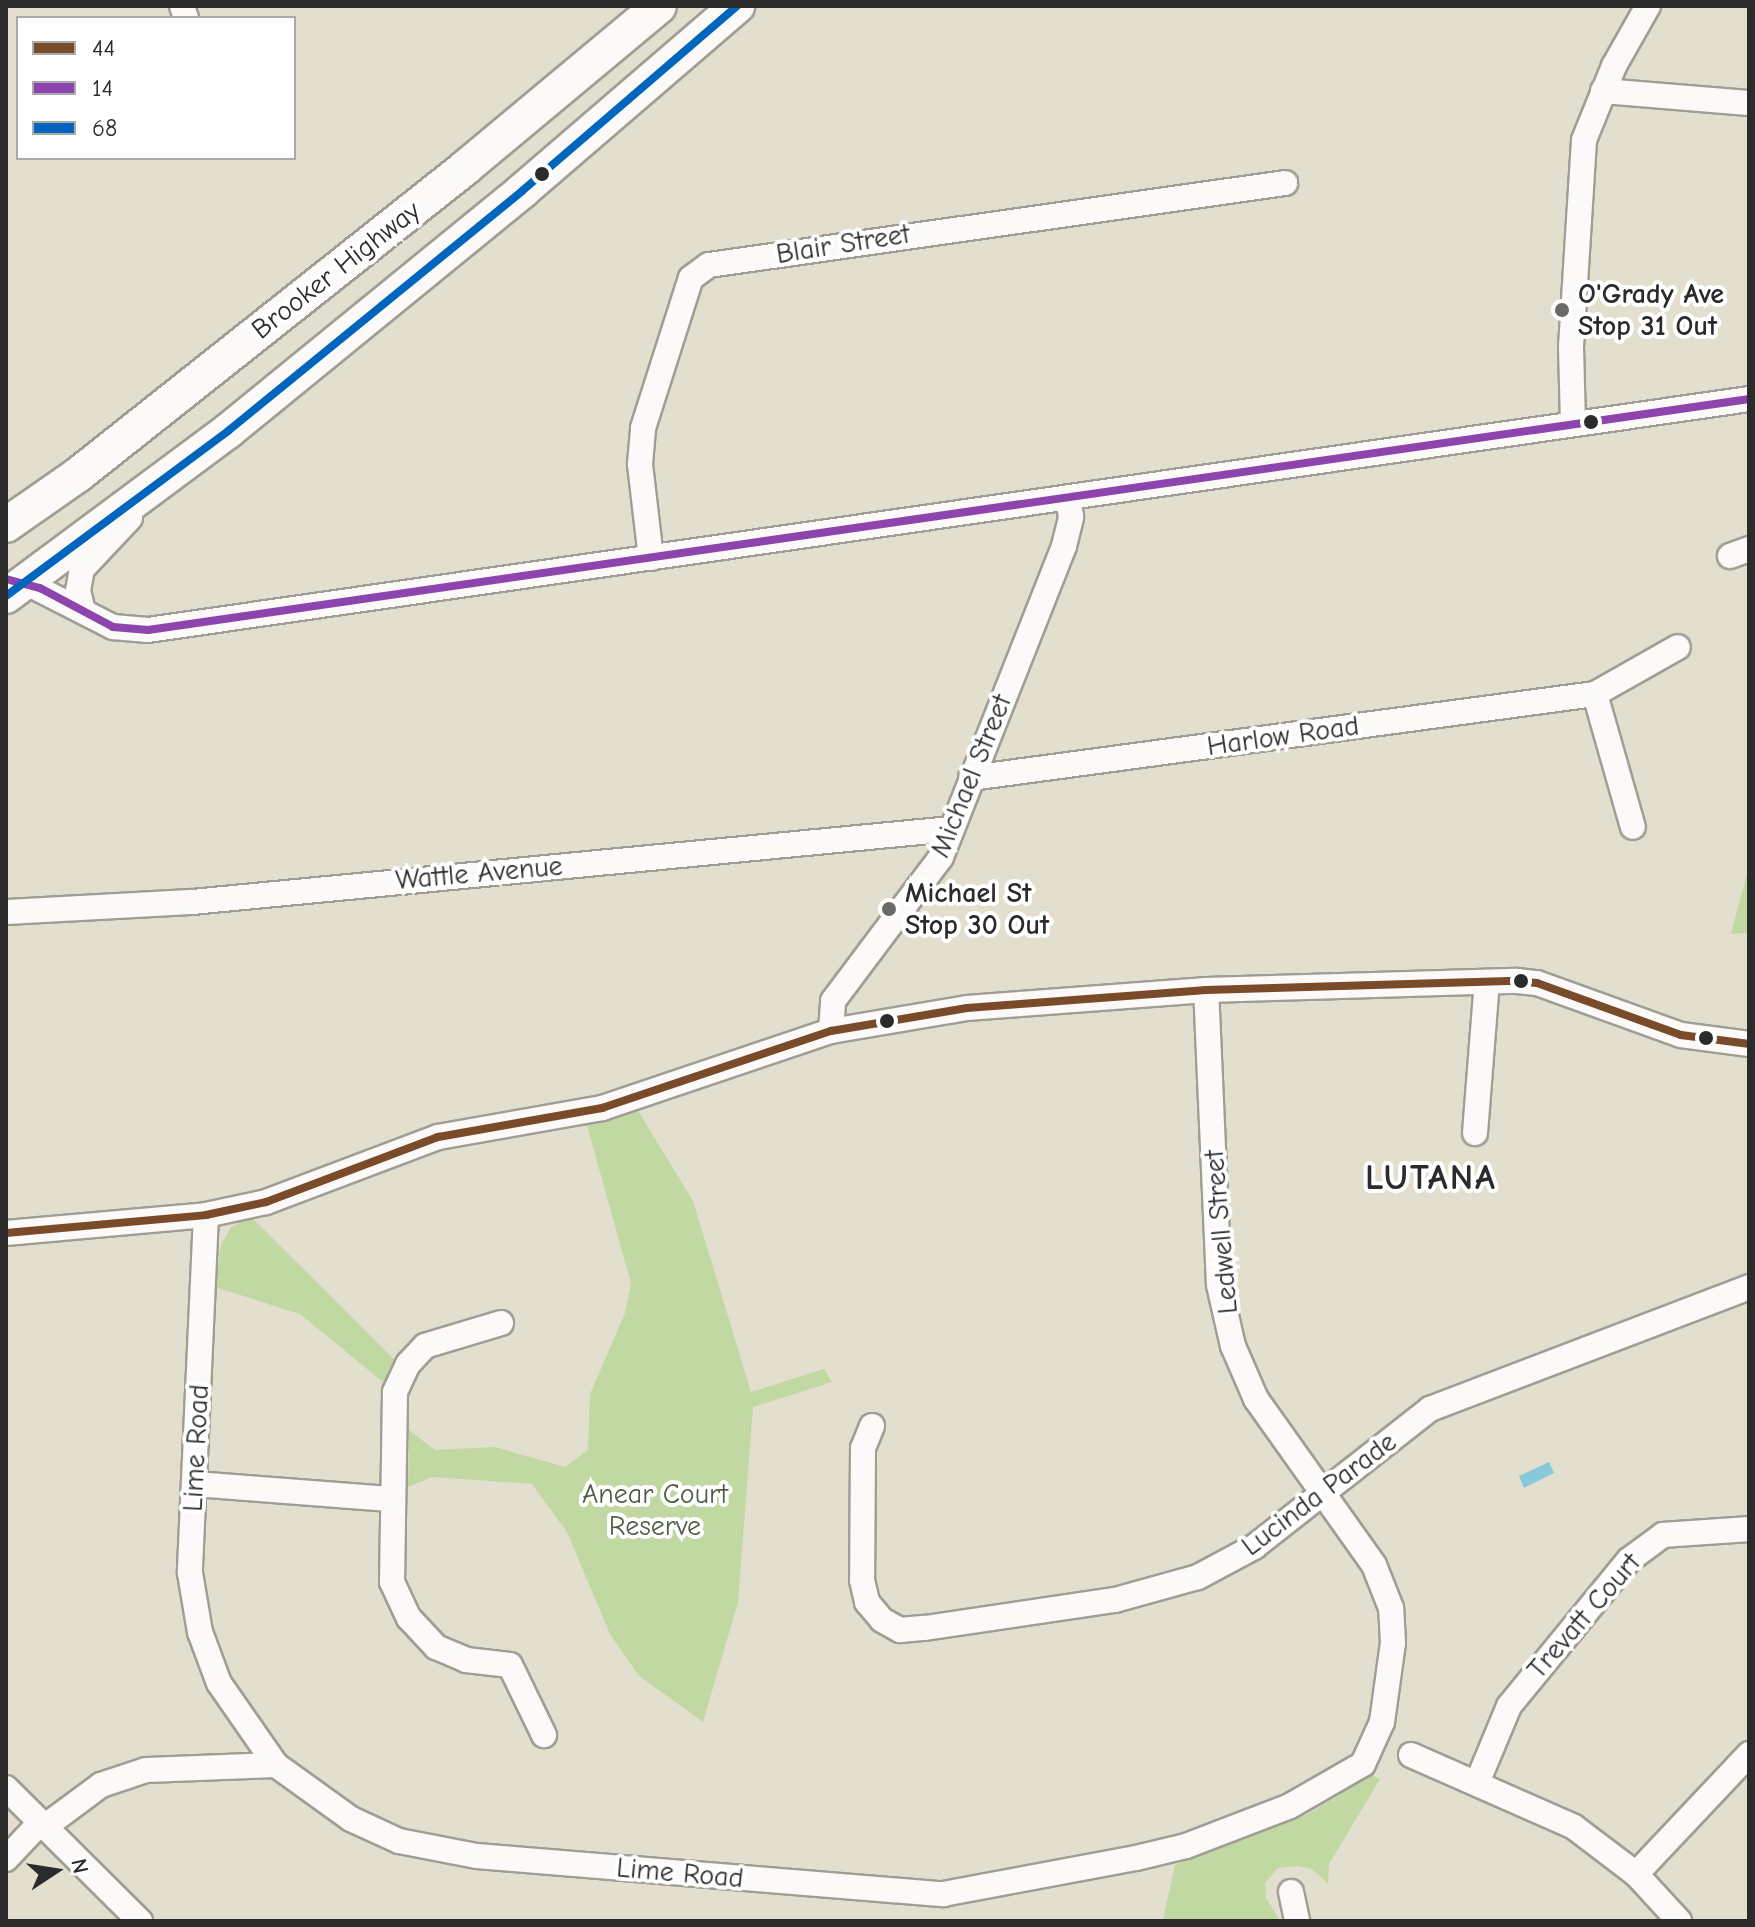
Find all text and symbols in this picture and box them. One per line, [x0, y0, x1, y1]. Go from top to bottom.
legend [16, 16, 296, 160]
text: 44 [92, 34, 115, 62]
text: 14 [92, 74, 113, 102]
text: 68 [92, 114, 117, 142]
unlabelled marker [534, 166, 550, 182]
street label: Brooker Highway [245, 194, 427, 346]
street label: Blair Street [774, 217, 912, 271]
place label: O'Grady Ave Stop 31 Out [1578, 277, 1724, 343]
marker: O'Grady Ave Stop 31 Out [1553, 301, 1571, 319]
unlabelled marker [1583, 414, 1599, 430]
street label: Michael Street [923, 690, 1019, 862]
street label: Harlow Road [1205, 709, 1361, 763]
street label: Wattle Avenue [394, 849, 564, 897]
place label: Michael St Stop 30 Out [905, 876, 1049, 942]
marker: Michael St Stop 30 Out [880, 900, 898, 918]
unlabelled marker [1513, 973, 1529, 989]
unlabelled marker [879, 1013, 895, 1029]
unlabelled marker [1698, 1030, 1714, 1046]
street label: Ledwell Street [1197, 1149, 1245, 1315]
district label: LUTANA [1365, 1156, 1497, 1200]
street label: Lime Road [176, 1384, 216, 1512]
street label: Lucinda Parade [1235, 1425, 1403, 1563]
park label: Anear Court Reserve [582, 1477, 728, 1543]
street label: Trevatt Court [1520, 1546, 1648, 1686]
north arrow [16, 1831, 96, 1911]
street label: Lime Road [615, 1851, 745, 1895]
text: N [65, 1856, 94, 1876]

